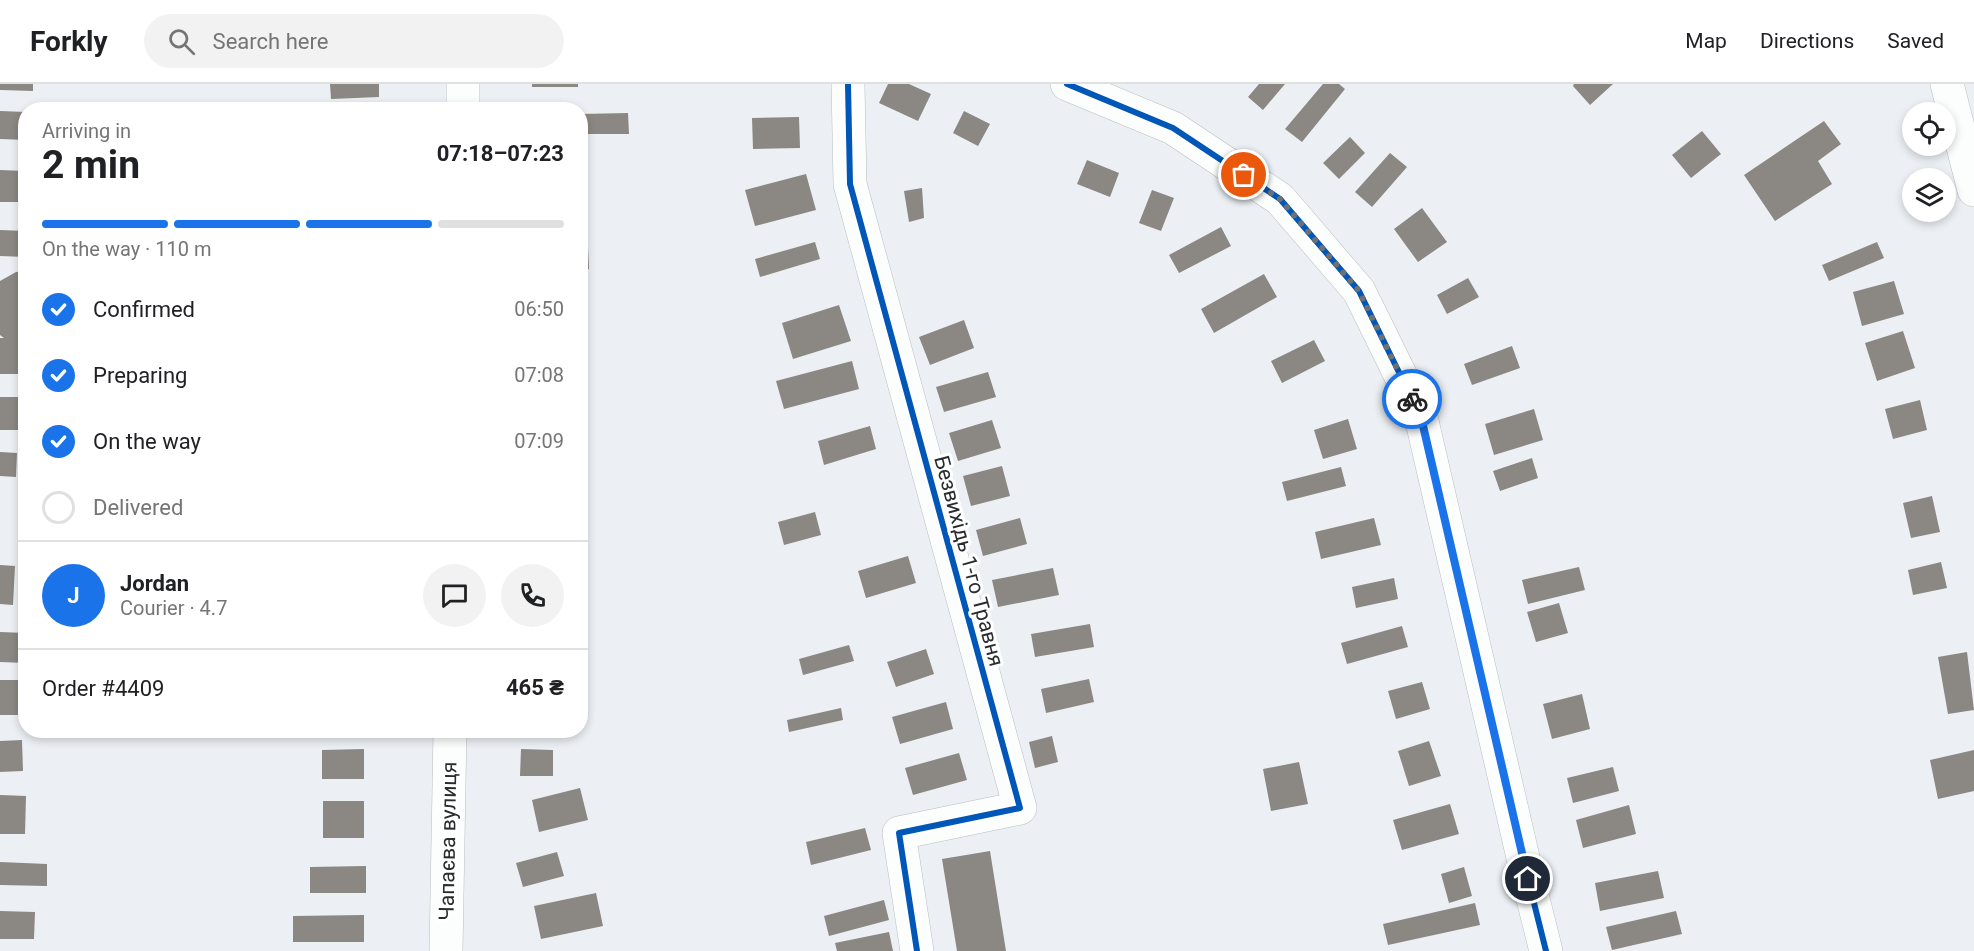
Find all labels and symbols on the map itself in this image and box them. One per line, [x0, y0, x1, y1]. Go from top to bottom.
pin [1218, 149, 1269, 200]
courier [1382, 369, 1442, 429]
street label: Безвихідь 1-го Травня [929, 453, 1009, 669]
street label: Чапаєва вулиця [435, 761, 461, 921]
pin [1502, 853, 1553, 904]

